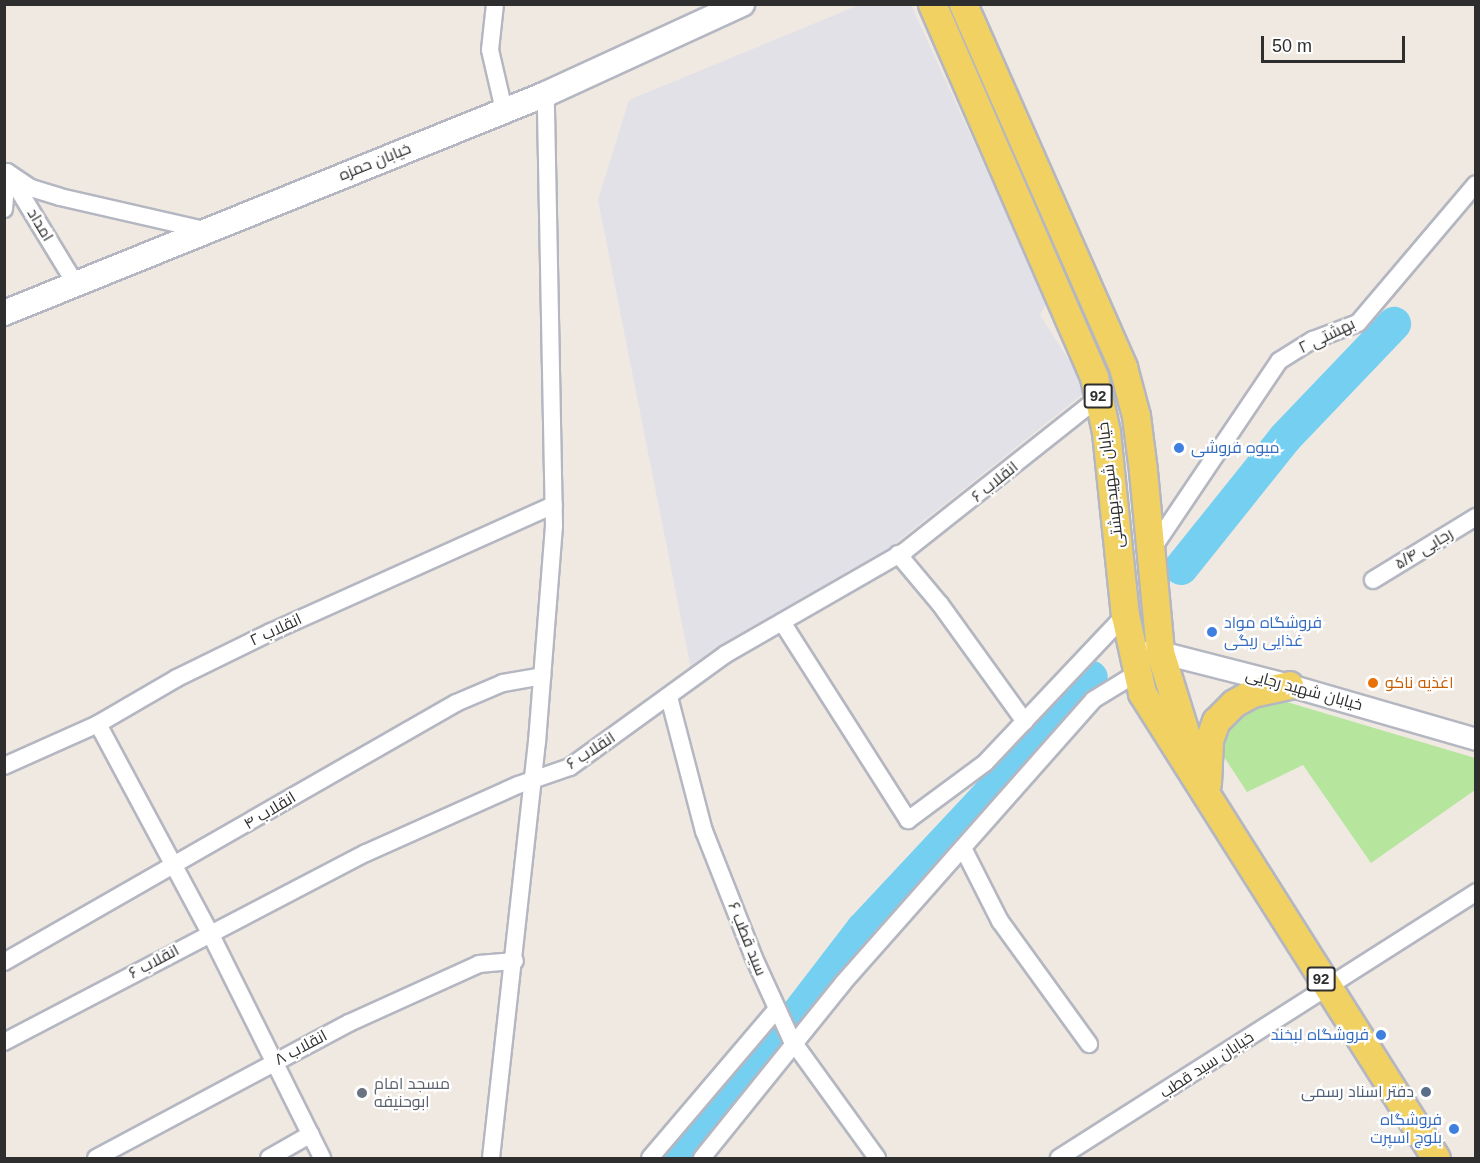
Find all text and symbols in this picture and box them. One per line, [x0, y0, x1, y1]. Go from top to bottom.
scale bar [1264, 24, 1408, 62]
text: 50 m [1272, 36, 1312, 56]
street label: خیابان حمزه [336, 139, 414, 185]
street label: امداد [23, 205, 57, 245]
street label: بهشتی ۲ [1296, 314, 1358, 358]
road number: 92 [1083, 384, 1113, 408]
street label: خیابان شهیدبهشتی [1094, 421, 1128, 549]
place label: میوه فروشی [1191, 438, 1280, 458]
marker: میوه فروشی [1172, 441, 1186, 455]
street label: انقلاب ۶ [968, 457, 1022, 507]
street label: رجایی ۵/۴ [1391, 524, 1457, 574]
street label: انقلاب ۲ [247, 610, 305, 650]
place label: فروشگاه مواد غذایی ریگی [1224, 613, 1322, 651]
marker: فروشگاه مواد غذایی ریگی [1205, 625, 1219, 639]
street label: خیابان شهید رجایی [1244, 665, 1364, 715]
place label: اغذیه ناکو [1385, 673, 1454, 693]
marker: اغذیه ناکو [1366, 676, 1380, 690]
street label: انقلاب ۶ [563, 728, 619, 774]
street label: انقلاب ۴ [241, 788, 299, 834]
street label: سید قطب ۶ [724, 899, 770, 979]
street label: انقلاب ۶ [126, 941, 182, 983]
road number: 92 [1306, 967, 1336, 991]
place label: فروشگاه لبخند [1271, 1025, 1369, 1045]
street label: انقلاب ۸ [272, 1026, 330, 1070]
street label: خیابان سید قطب [1156, 1028, 1258, 1102]
marker: فروشگاه لبخند [1374, 1028, 1388, 1042]
place label: مسجد امام ابوحنیفه [374, 1074, 450, 1112]
place label: دفتر اسناد رسمی [1301, 1082, 1414, 1102]
marker: دفتر اسناد رسمی [1419, 1085, 1433, 1099]
marker: مسجد امام ابوحنیفه [355, 1086, 369, 1100]
place label: فروشگاه بلوچ اسپرت [1370, 1110, 1442, 1148]
marker: فروشگاه بلوچ اسپرت [1447, 1122, 1461, 1136]

